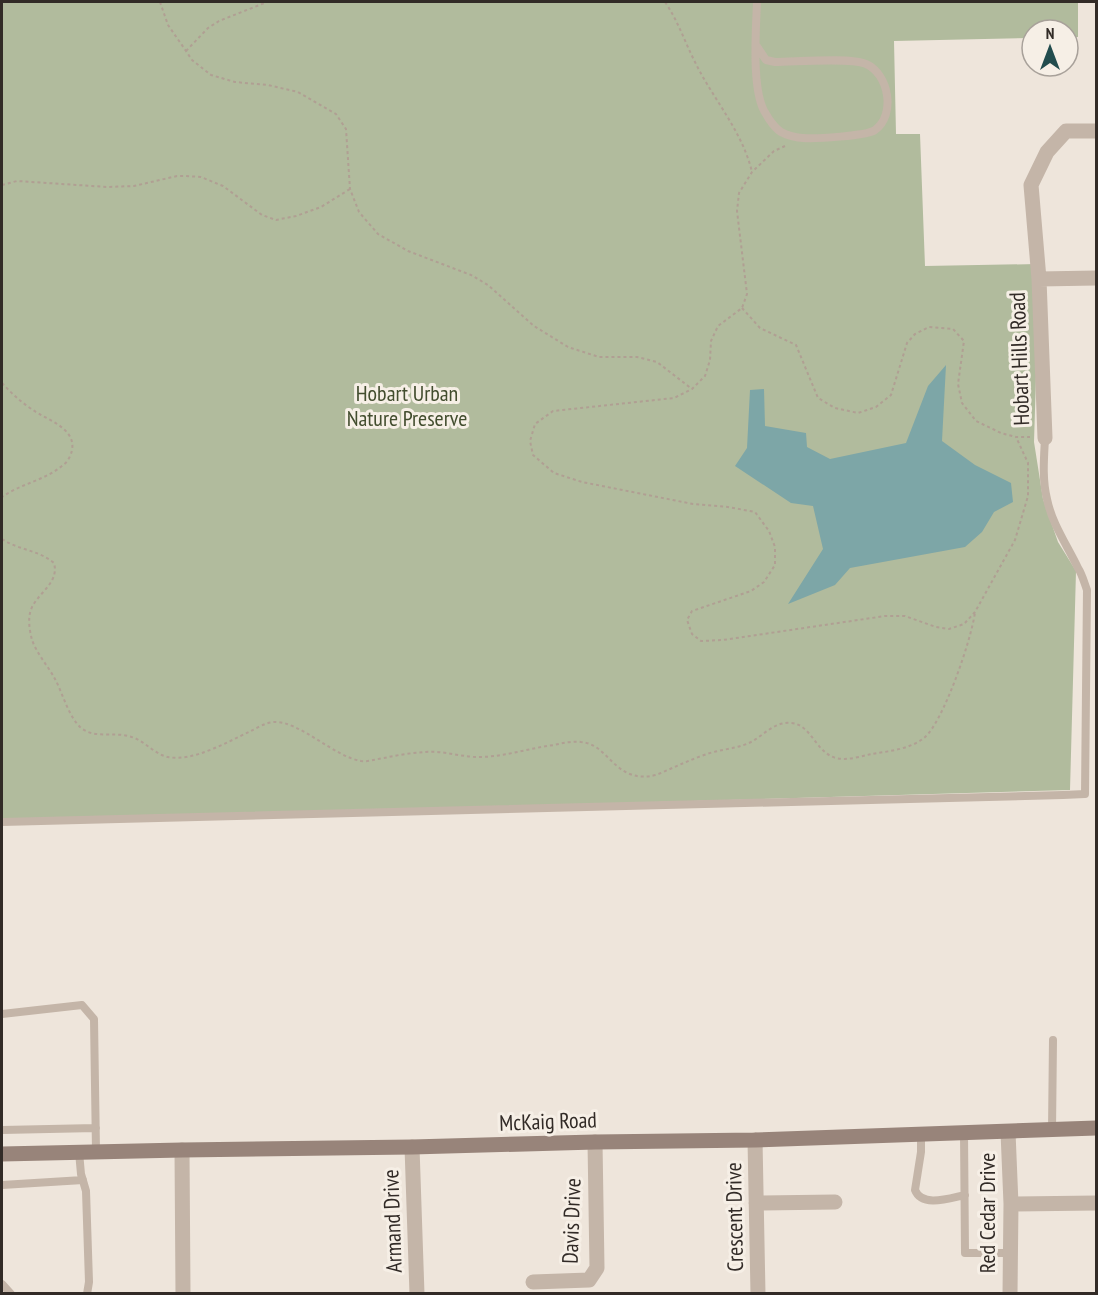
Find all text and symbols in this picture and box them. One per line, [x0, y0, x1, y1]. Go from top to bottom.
north arrow [1020, 18, 1080, 78]
text: N [1046, 23, 1054, 43]
street label: Hobart Hills Road [1003, 292, 1035, 426]
park label: Hobart Urban Nature Preserve [347, 379, 467, 432]
street label: McKaig Road [499, 1105, 597, 1137]
street label: Red Cedar Drive [973, 1153, 1001, 1273]
street label: Crescent Drive [719, 1162, 749, 1272]
street label: Armand Drive [376, 1169, 408, 1273]
street label: Davis Drive [556, 1178, 586, 1264]

